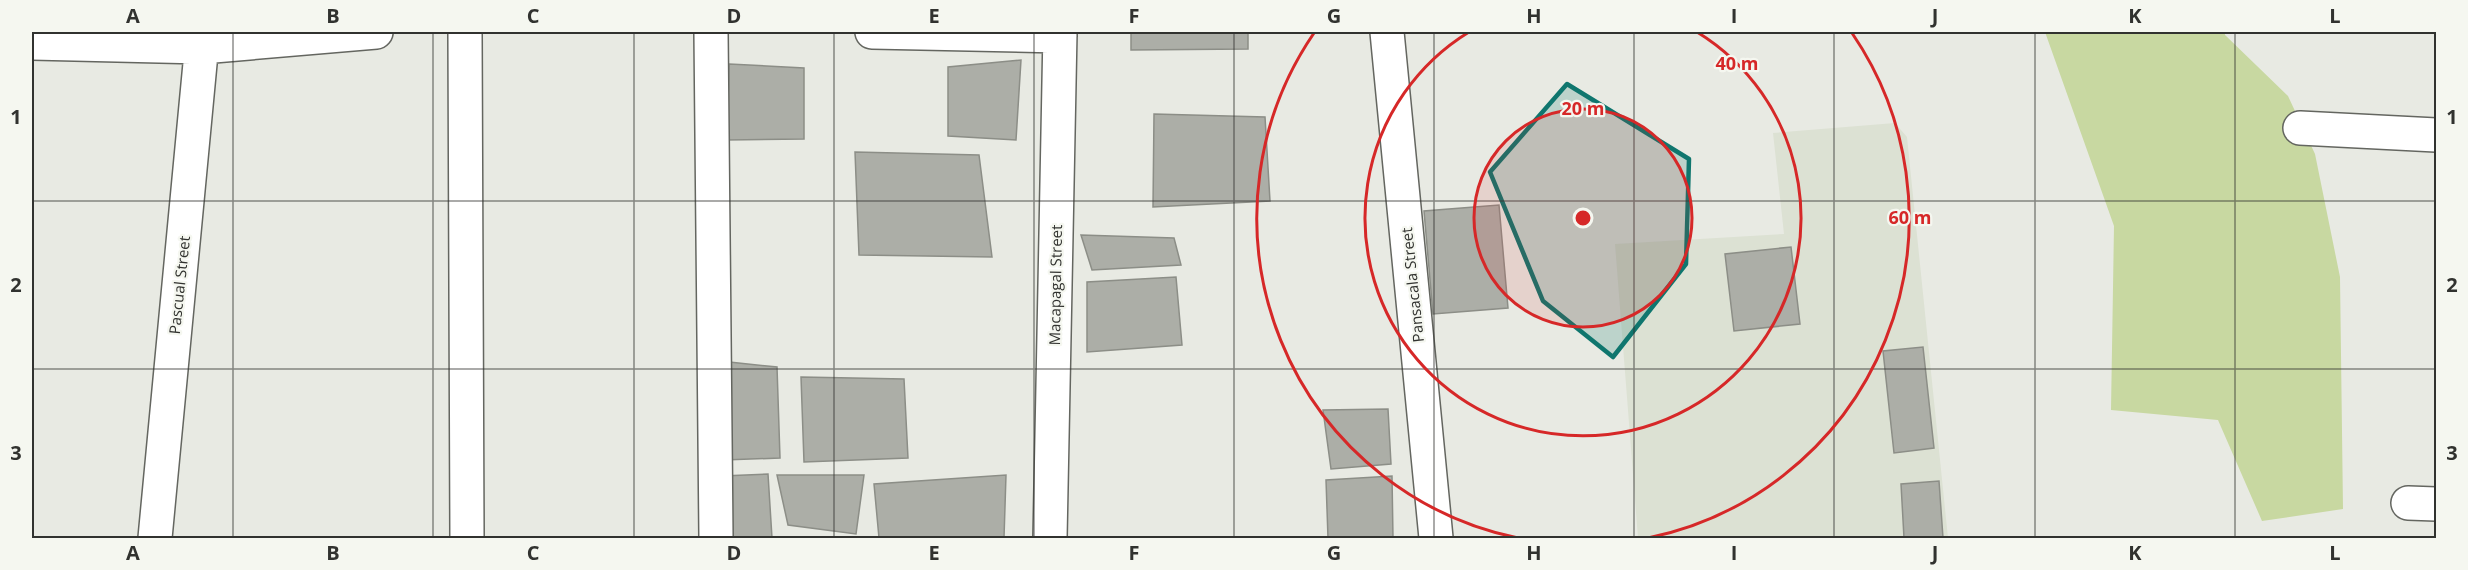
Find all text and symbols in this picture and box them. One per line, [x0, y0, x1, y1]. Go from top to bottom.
text: A [126, 2, 140, 29]
text: B [326, 2, 340, 29]
text: C [527, 2, 540, 29]
text: D [727, 2, 741, 29]
text: E [928, 2, 940, 29]
text: F [1129, 2, 1139, 29]
text: G [1327, 2, 1341, 29]
text: H [1526, 2, 1542, 29]
text: I [1731, 2, 1737, 29]
text: J [1930, 2, 1938, 29]
text: K [2128, 2, 2142, 29]
text: L [2329, 2, 2341, 29]
text: 40 m [1716, 51, 1758, 75]
text: 20 m [1562, 96, 1604, 120]
text: 1 [10, 103, 22, 130]
text: 1 [2446, 103, 2458, 130]
text: 60 m [1889, 205, 1931, 229]
centre of rings [1573, 208, 1593, 228]
street label: Macapagal Street [1044, 224, 1066, 346]
street label: Pansacala Street [1396, 227, 1428, 343]
street label: Pascual Street [164, 235, 194, 335]
text: 2 [10, 271, 22, 298]
text: 2 [2446, 271, 2458, 298]
text: 3 [10, 439, 22, 466]
text: 3 [2446, 439, 2458, 466]
text: A [126, 539, 140, 566]
text: B [326, 539, 340, 566]
text: C [527, 539, 540, 566]
text: D [727, 539, 741, 566]
text: E [928, 539, 940, 566]
text: F [1129, 539, 1139, 566]
text: G [1327, 539, 1341, 566]
text: H [1526, 539, 1542, 566]
text: I [1731, 539, 1737, 566]
text: J [1930, 539, 1938, 566]
text: K [2128, 539, 2142, 566]
text: L [2329, 539, 2341, 566]

